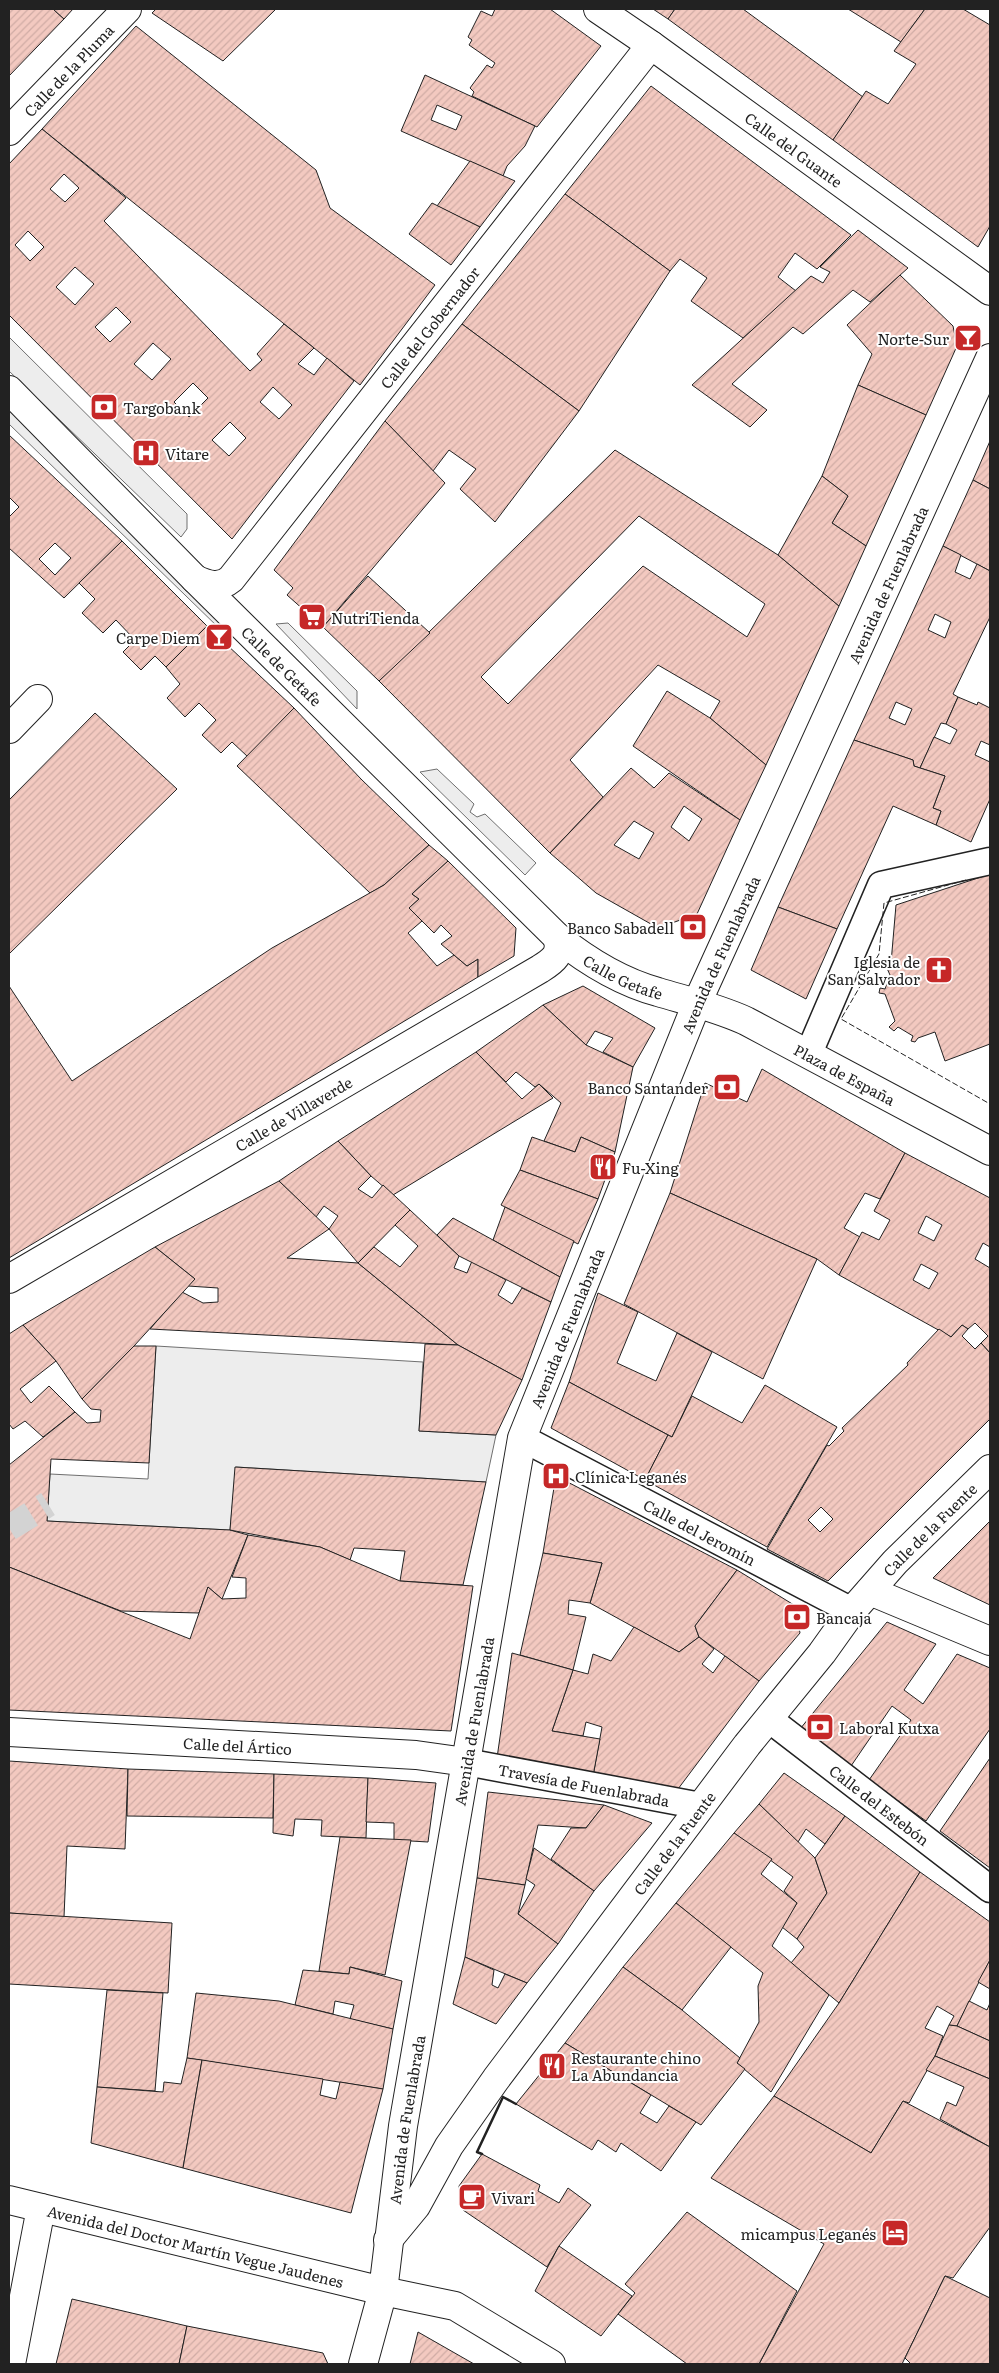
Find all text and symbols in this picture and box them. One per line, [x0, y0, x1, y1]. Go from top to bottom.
street label: Calle de la Pluma [18, 18, 119, 121]
street label: Calle del Guante [741, 106, 848, 192]
street label: Calle del Gobernador [374, 261, 485, 393]
bar icon: Norte-Sur [953, 323, 983, 353]
place label: Norte-Sur [877, 327, 949, 350]
bank icon: Targobank [89, 392, 119, 422]
place label: Targobank [123, 396, 201, 419]
hospital icon: Vitare [131, 438, 161, 468]
place label: Vitare [165, 442, 209, 465]
street label: Avenida de Fuenlabrada [841, 501, 933, 667]
supermarket icon: NutriTienda [297, 602, 327, 632]
place label: NutriTienda [331, 606, 421, 629]
street label: Calle de Getafe [237, 620, 328, 711]
bar icon: Carpe Diem [204, 622, 234, 652]
place label: Carpe Diem [116, 626, 200, 649]
street label: Avenida de Fuenlabrada [674, 871, 765, 1037]
bank icon: Banco Sabadell [678, 912, 708, 942]
place label: Banco Sabadell [567, 916, 674, 939]
street label: Calle Getafe [579, 948, 666, 1004]
place label: Iglesia de San Salvador [827, 950, 920, 990]
church icon: Iglesia de San Salvador [924, 955, 954, 985]
street label: Plaza de España [790, 1037, 901, 1111]
street label: Calle de Villaverde [230, 1070, 356, 1156]
bank icon: Banco Santander [712, 1072, 742, 1102]
place label: Banco Santander [587, 1076, 708, 1099]
restaurant icon: Fu-Xing [588, 1152, 618, 1182]
place label: Fu-Xing [622, 1156, 680, 1179]
street label: Avenida de Fuenlabrada [524, 1243, 609, 1412]
hospital icon: Clínica Leganés [541, 1461, 571, 1491]
place label: Clínica Leganés [575, 1465, 687, 1488]
street label: Calle de la Fuente [877, 1477, 982, 1581]
street label: Calle del Jeromín [640, 1492, 760, 1570]
bank icon: Bancaja [782, 1602, 812, 1632]
place label: Bancaja [816, 1606, 872, 1629]
street label: Avenida de Fuenlabrada [447, 1634, 499, 1807]
bank icon: Laboral Kutxa [805, 1712, 835, 1742]
place label: Laboral Kutxa [839, 1716, 940, 1739]
street label: Calle del Ártico [183, 1730, 293, 1759]
street label: Travesía de Fuenlabrada [496, 1757, 673, 1812]
street label: Calle del Estebón [825, 1758, 935, 1850]
street label: Calle de la Fuente [627, 1786, 720, 1899]
street label: Avenida de Fuenlabrada [382, 2032, 430, 2205]
place label: Restaurante chino La Abundancia [571, 2046, 701, 2086]
restaurant icon: Restaurante chino La Abundancia [537, 2051, 567, 2081]
cafe icon: Vivari [457, 2182, 487, 2212]
place label: Vivari [491, 2186, 535, 2209]
street label: Avenida del Doctor Martín Vegue Jaudenes [45, 2198, 346, 2293]
hotel icon: micampus Leganés [880, 2218, 910, 2248]
place label: micampus Leganés [740, 2222, 876, 2245]

